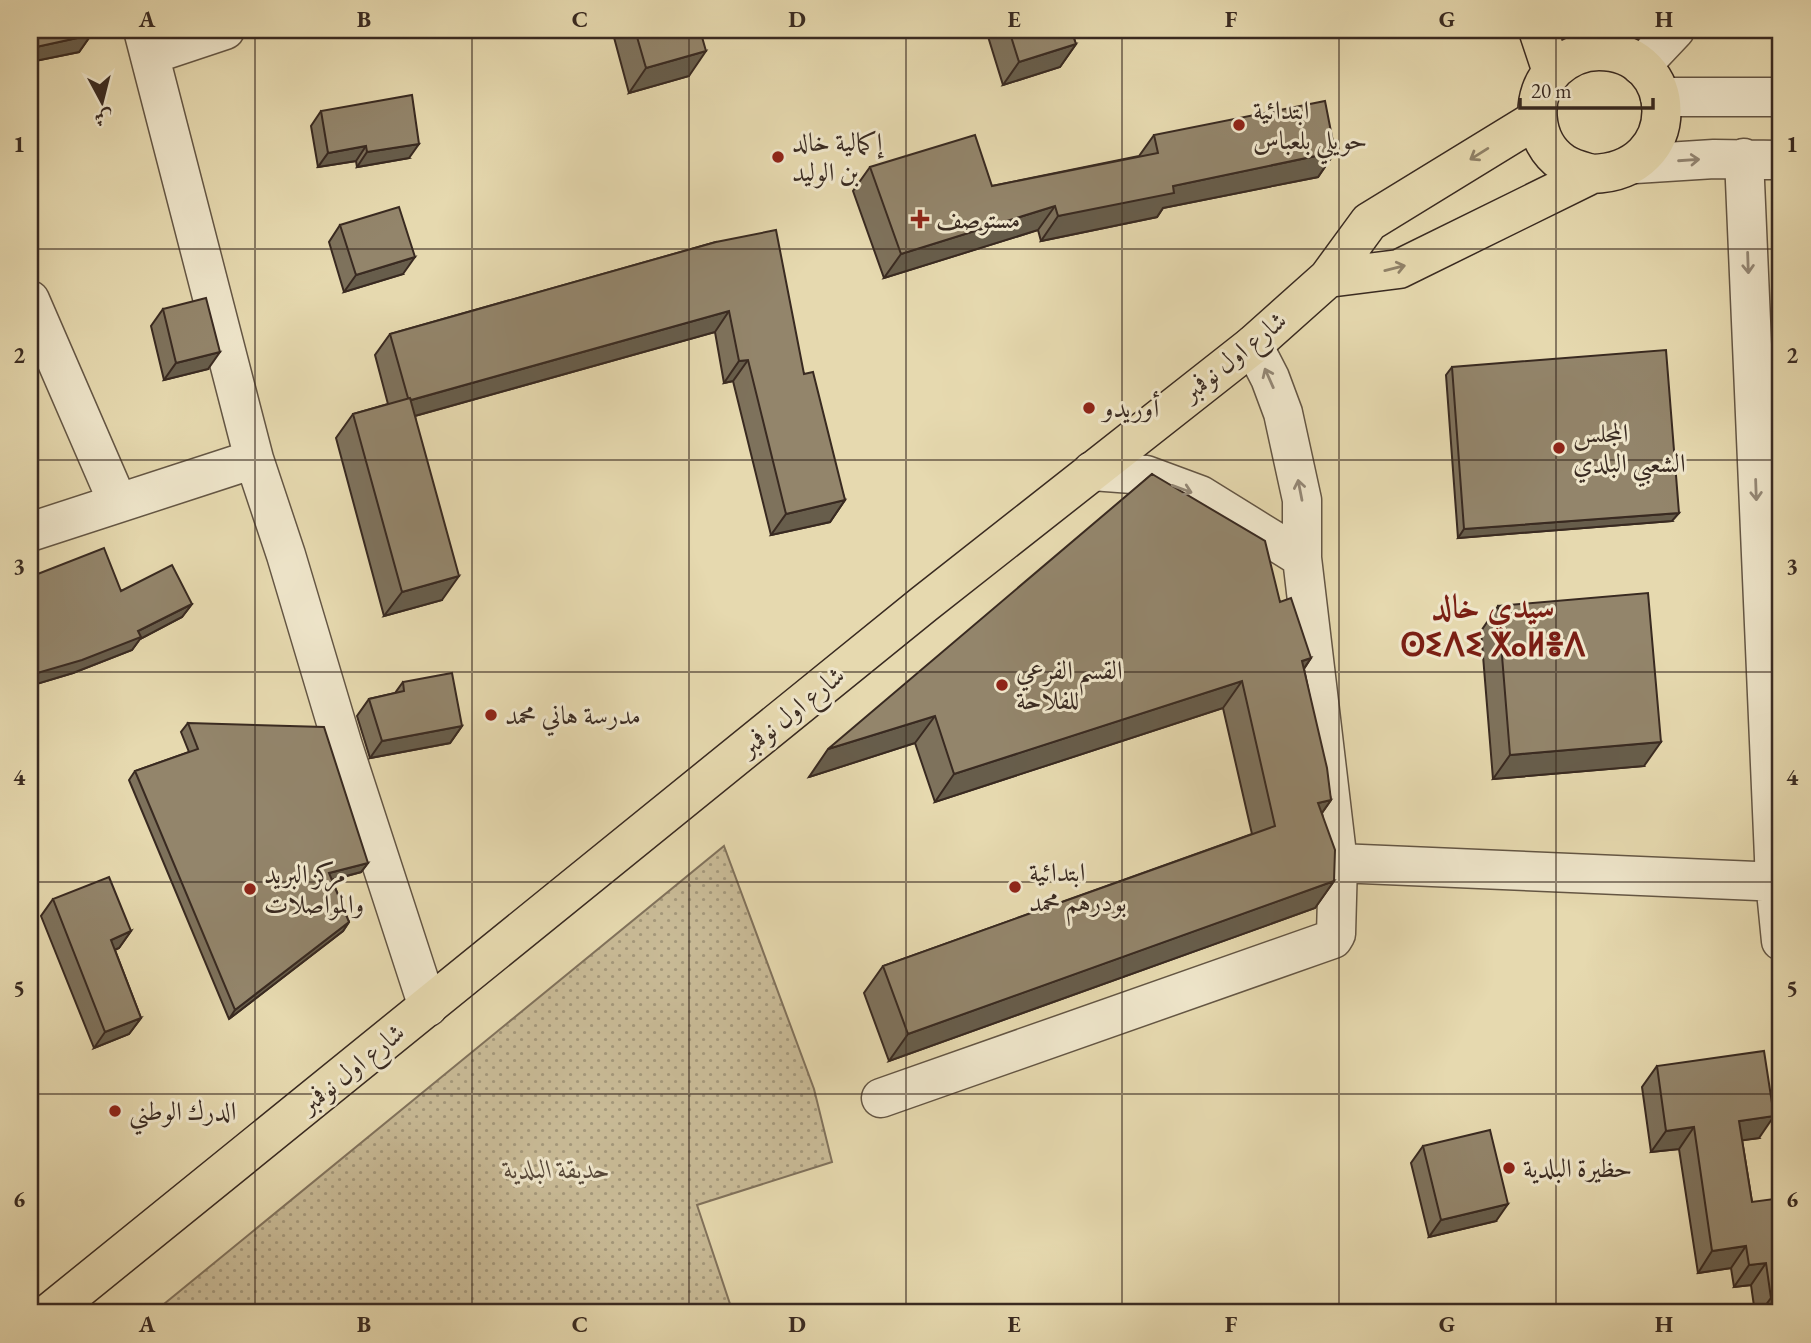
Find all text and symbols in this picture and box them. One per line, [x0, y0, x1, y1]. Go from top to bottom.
text: A [138, 4, 156, 34]
text: B [357, 4, 371, 34]
text: C [572, 4, 588, 34]
text: D [788, 4, 806, 34]
text: E [1007, 4, 1021, 34]
text: F [1225, 4, 1238, 34]
text: G [1439, 4, 1455, 34]
text: H [1655, 4, 1673, 34]
north arrow [66, 66, 136, 136]
scale bar [1520, 66, 1654, 110]
text: 20 m [1531, 77, 1572, 104]
place label: ابتدائية حويلي بلعباس [1253, 93, 1367, 165]
text: ش [93, 105, 115, 132]
marker: ابتدائية حويلي بلعباس [1231, 117, 1247, 133]
place label: إكمالية خالد بن الوليد [792, 125, 885, 189]
text: 1 [13, 129, 25, 159]
text: 1 [1786, 129, 1798, 159]
one-way arrow [1470, 148, 1490, 162]
marker: إكمالية خالد بن الوليد [770, 149, 786, 165]
one-way arrow [1677, 153, 1700, 166]
place label: مستوصف [936, 202, 1020, 236]
marker: مستوصف [910, 209, 930, 229]
one-way arrow [1741, 251, 1754, 274]
one-way arrow [1384, 261, 1406, 274]
street label: شارع اول نوفمبر [1172, 303, 1297, 415]
text: 2 [13, 340, 25, 370]
text: 2 [1786, 340, 1798, 370]
one-way arrow [1262, 368, 1275, 389]
place label: أوريدو [1100, 391, 1159, 425]
marker: أوريدو [1081, 400, 1097, 416]
place label: المجلس الشعبي البلدي [1573, 416, 1686, 487]
marker: المجلس الشعبي البلدي [1551, 440, 1567, 456]
one-way arrow [1293, 479, 1306, 502]
one-way arrow [1750, 479, 1763, 502]
one-way arrow [1171, 484, 1193, 496]
text: 3 [13, 551, 25, 581]
text: 3 [1786, 551, 1798, 581]
district label: سيدي خالد ⵙⵉⴷⵉ ⵅⴰⵍⴻⴷ [1400, 585, 1586, 666]
place label: القسم الفرعي للفلاحة [1016, 653, 1123, 717]
street label: شارع اول نوفمبر [730, 658, 855, 770]
marker: القسم الفرعي للفلاحة [994, 677, 1010, 693]
place label: مدرسة هاني محمد [505, 698, 641, 737]
marker: مدرسة هاني محمد [483, 707, 499, 723]
text: 4 [13, 762, 26, 792]
text: 4 [1786, 762, 1799, 792]
place label: ابتدائية بودرهم محمد [1029, 855, 1127, 927]
place label: مركز البريد والمواصلات [264, 857, 364, 921]
marker: ابتدائية بودرهم محمد [1007, 879, 1023, 895]
marker: مركز البريد والمواصلات [242, 881, 258, 897]
text: 5 [13, 973, 25, 1003]
text: 5 [1786, 973, 1798, 1003]
street label: شارع اول نوفمبر [290, 1015, 415, 1127]
place label: الدرك الوطني [129, 1094, 236, 1135]
marker: الدرك الوطني [107, 1103, 123, 1119]
place label: حظيرة البلدية [1523, 1151, 1632, 1185]
park label: حديقة البلدية [502, 1152, 610, 1186]
marker: حظيرة البلدية [1501, 1160, 1517, 1176]
text: 6 [13, 1184, 25, 1214]
text: 6 [1786, 1184, 1798, 1214]
text: A [138, 1309, 156, 1339]
text: B [357, 1309, 371, 1339]
text: C [572, 1309, 588, 1339]
text: D [788, 1309, 806, 1339]
text: E [1007, 1309, 1021, 1339]
text: F [1225, 1309, 1238, 1339]
text: G [1439, 1309, 1455, 1339]
text: H [1655, 1309, 1673, 1339]

